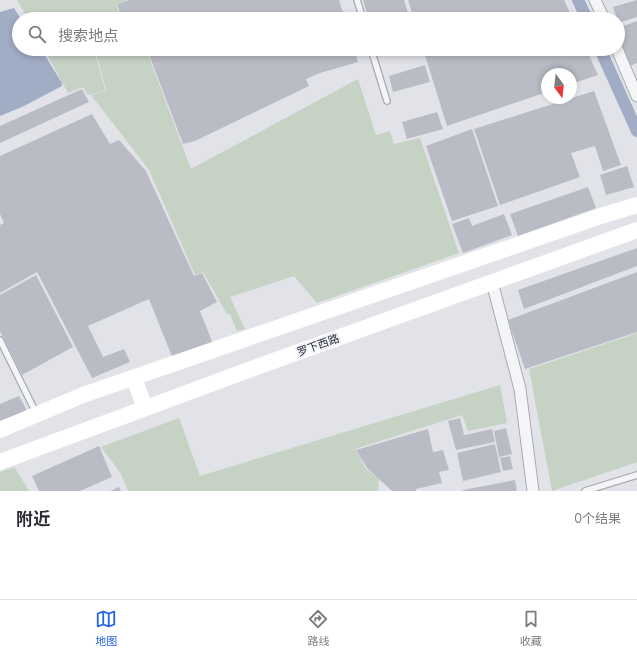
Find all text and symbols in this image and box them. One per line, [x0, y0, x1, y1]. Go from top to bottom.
search box [12, 12, 625, 56]
icon: search [26, 23, 48, 45]
text: 搜索地点 [58, 26, 118, 45]
north arrow [541, 68, 577, 104]
street label: 罗下西路 [295, 331, 341, 359]
text: 附近 [16, 508, 50, 529]
text: 0个结果 [574, 510, 621, 526]
tab: 地图 [95, 608, 117, 648]
tab: 路线 [307, 608, 329, 648]
tab: 收藏 [520, 608, 542, 648]

